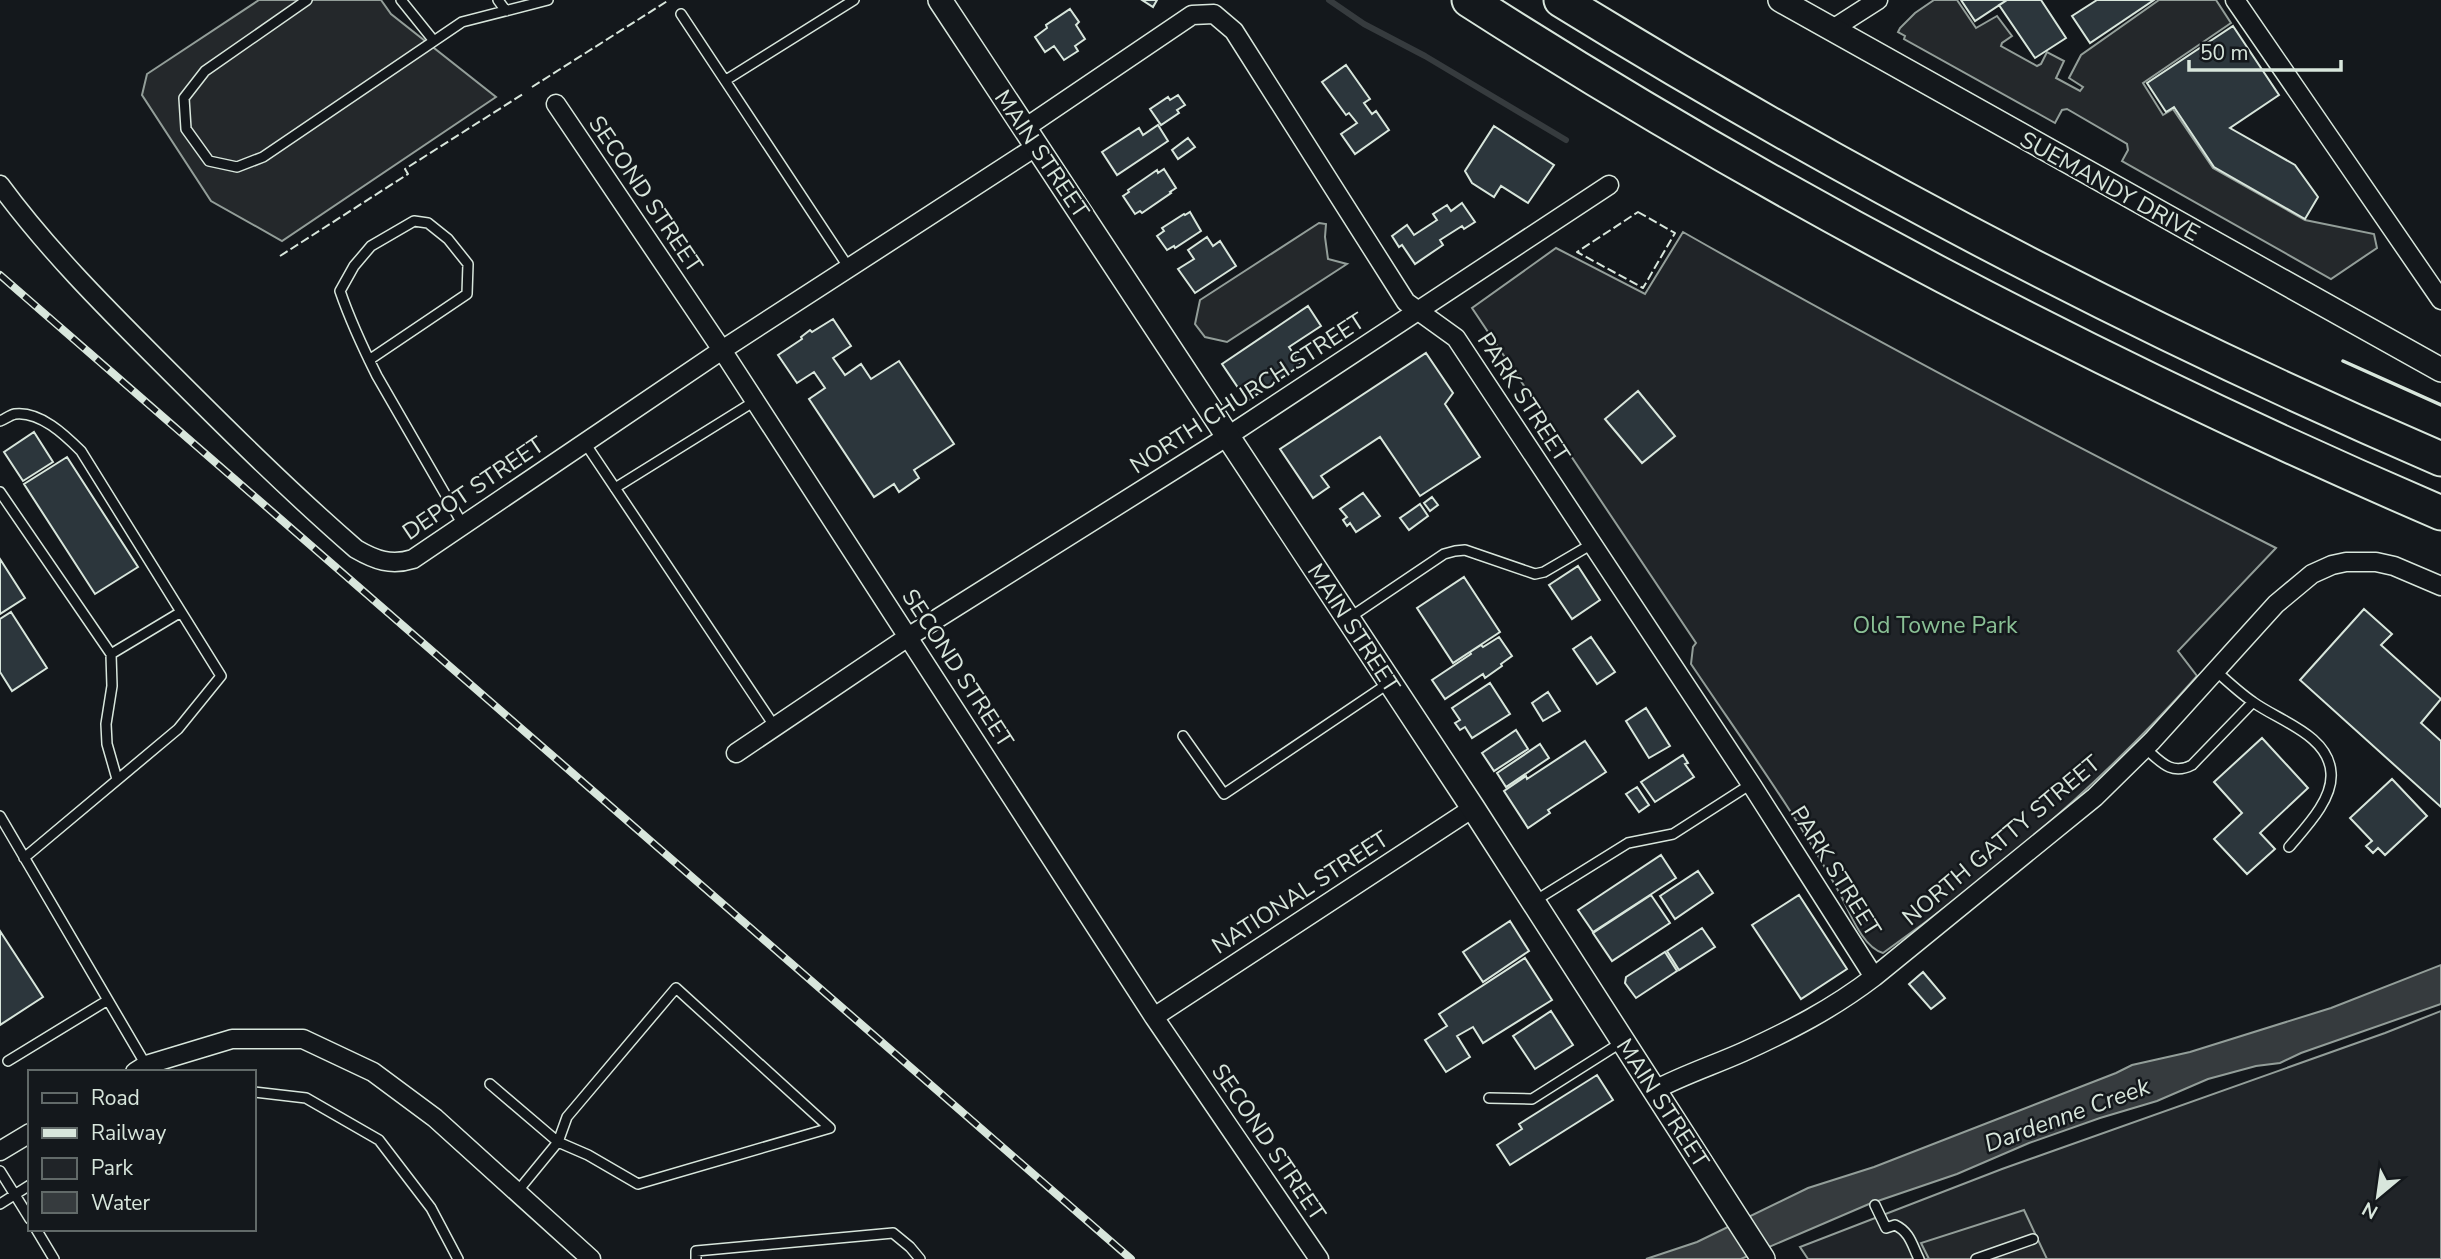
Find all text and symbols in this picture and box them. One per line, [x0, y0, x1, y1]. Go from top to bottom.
scale bar [2189, 28, 2341, 72]
text: 50 m [2200, 39, 2249, 67]
street label: MAIN STREET [987, 84, 1096, 225]
street label: SECOND STREET [581, 110, 710, 279]
street label: SUEMANDY DRIVE [2014, 124, 2205, 249]
street label: NORTH CHURCH STREET [1124, 306, 1371, 481]
street label: PARK STREET [1470, 326, 1577, 468]
street label: DEPOT STREET [396, 429, 550, 547]
street label: MAIN STREET [1300, 557, 1407, 699]
street label: SECOND STREET [895, 583, 1021, 754]
park label: Old Towne Park [1853, 610, 2018, 641]
street label: NORTH GATTY STREET [1896, 748, 2107, 933]
street label: PARK STREET [1783, 800, 1888, 943]
street label: NATIONAL STREET [1206, 824, 1395, 961]
street label: MAIN STREET [1609, 1032, 1716, 1174]
street label: SECOND STREET [1204, 1058, 1333, 1227]
legend [28, 1070, 256, 1231]
water label: Dardenne Creek [1980, 1070, 2155, 1160]
text: Road [91, 1084, 140, 1112]
text: Railway [91, 1119, 166, 1147]
text: Park [91, 1154, 133, 1182]
north arrow [2343, 1161, 2413, 1231]
text: Water [91, 1189, 150, 1217]
text: N [2358, 1195, 2383, 1225]

